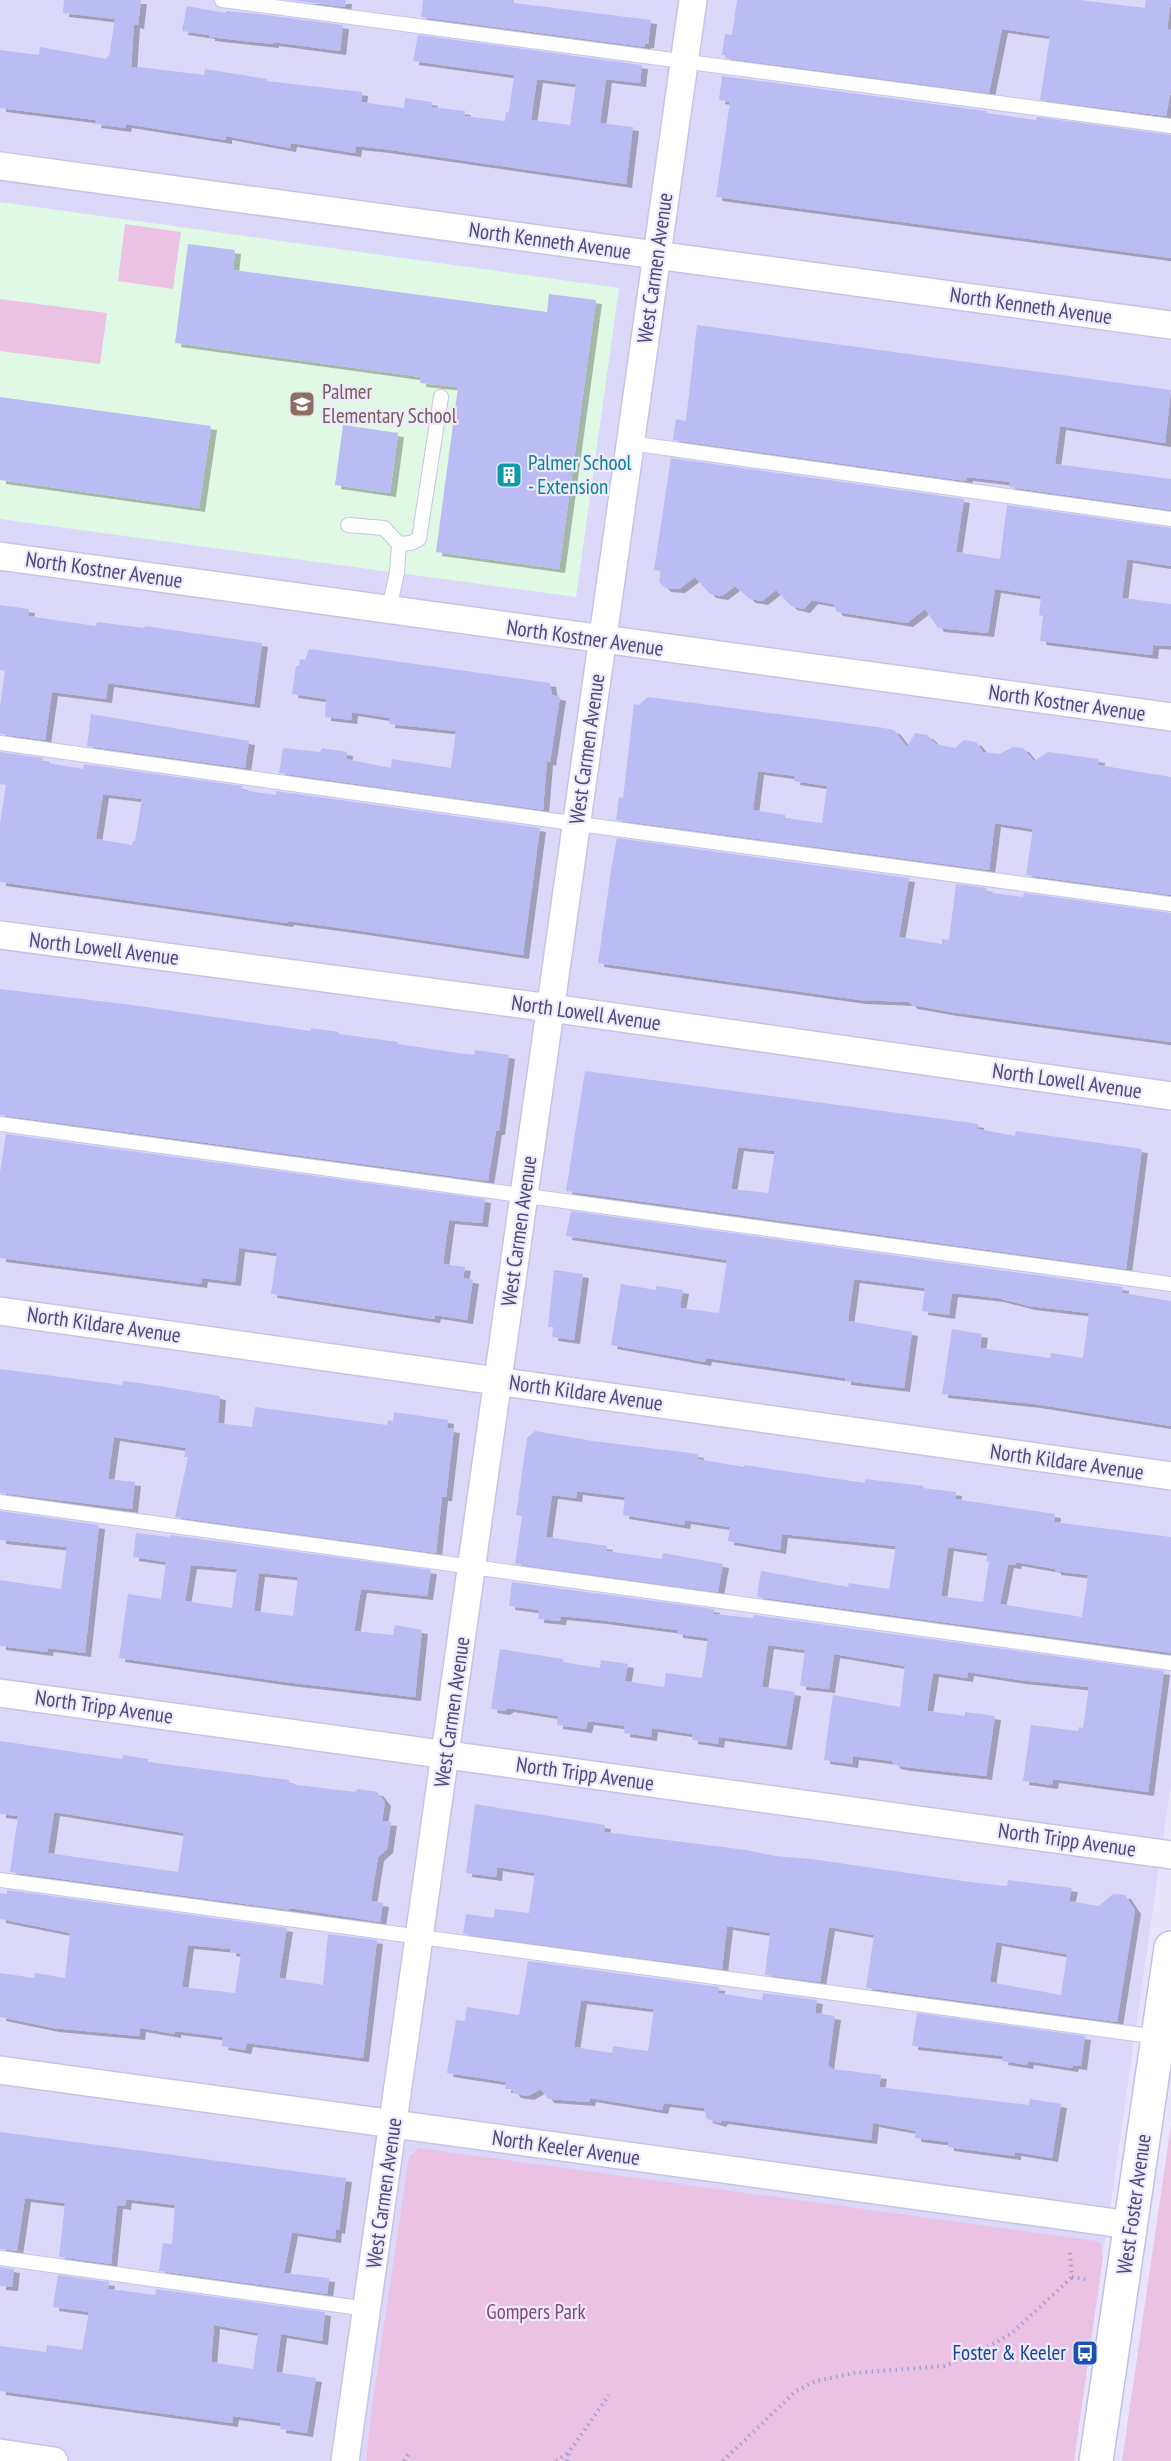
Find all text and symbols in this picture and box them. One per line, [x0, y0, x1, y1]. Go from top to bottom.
street label: West Carmen Avenue [631, 191, 678, 345]
street label: North Kenneth Avenue [467, 216, 633, 265]
street label: North Kenneth Avenue [948, 281, 1114, 330]
place label: Palmer Elementary School [322, 378, 457, 429]
school or university icon: Palmer Elementary School [287, 389, 317, 419]
place label: Palmer School - Extension [528, 449, 632, 500]
building icon: Palmer School - Extension [494, 460, 524, 490]
street label: North Kostner Avenue [24, 545, 184, 594]
street label: North Kostner Avenue [505, 613, 665, 662]
street label: West Carmen Avenue [563, 672, 610, 826]
street label: North Kostner Avenue [987, 678, 1147, 727]
street label: North Lowell Avenue [28, 926, 180, 971]
street label: North Lowell Avenue [510, 989, 662, 1036]
street label: North Lowell Avenue [991, 1057, 1143, 1104]
street label: West Carmen Avenue [495, 1154, 542, 1308]
street label: North Kildare Avenue [26, 1300, 183, 1349]
street label: North Kildare Avenue [508, 1368, 665, 1417]
street label: North Kildare Avenue [989, 1437, 1146, 1486]
street label: West Carmen Avenue [428, 1635, 475, 1789]
street label: North Tripp Avenue [33, 1683, 175, 1730]
street label: North Tripp Avenue [514, 1750, 656, 1797]
street label: North Tripp Avenue [996, 1816, 1138, 1863]
street label: West Carmen Avenue [360, 2116, 407, 2270]
street label: North Keeler Avenue [490, 2124, 642, 2171]
street label: West Foster Avenue [1110, 2132, 1157, 2276]
park label: Gompers Park [486, 2298, 586, 2325]
bus stop icon: Foster & Keeler [1070, 2338, 1100, 2368]
place label: Foster & Keeler [952, 2339, 1066, 2366]

